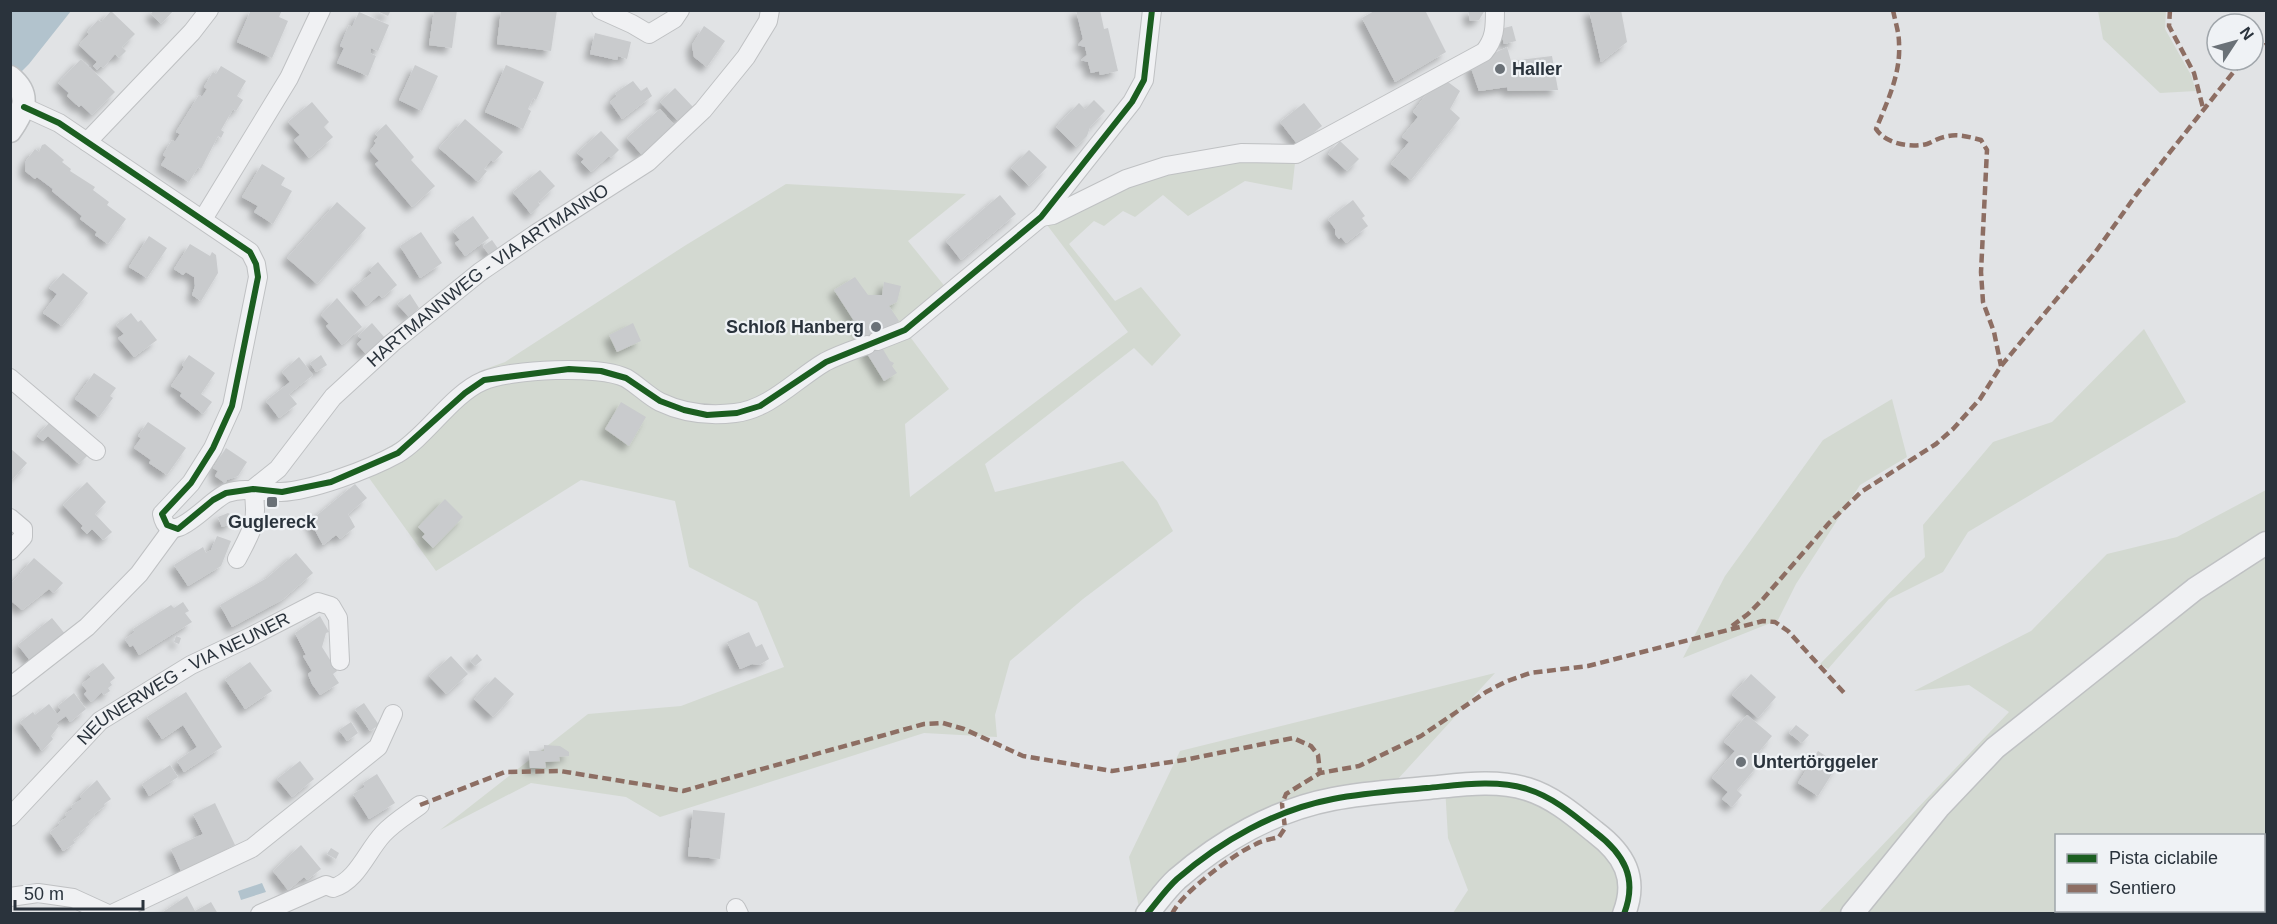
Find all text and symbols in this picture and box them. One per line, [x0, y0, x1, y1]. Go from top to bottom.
north arrow [2205, 12, 2265, 72]
text: N [2236, 24, 2257, 43]
place label: Haller [1512, 59, 1562, 79]
marker: Haller [1493, 62, 1507, 76]
street label: HARTMANNWEG - VIA ARTMANNO [363, 180, 612, 371]
place label: Schloß Hanberg [726, 317, 864, 337]
marker: Schloß Hanberg [869, 320, 883, 334]
marker: Guglereck [265, 495, 279, 509]
place label: Guglereck [228, 512, 317, 532]
street label: NEUNERWEG - VIA NEUNER [73, 608, 293, 749]
place label: Untertörggeler [1753, 752, 1878, 772]
marker: Untertörggeler [1734, 755, 1748, 769]
legend [2055, 834, 2265, 912]
text: Pista ciclabile [2109, 848, 2218, 868]
scale bar [15, 873, 142, 911]
text: Sentiero [2109, 878, 2176, 898]
text: 50 m [24, 884, 64, 904]

